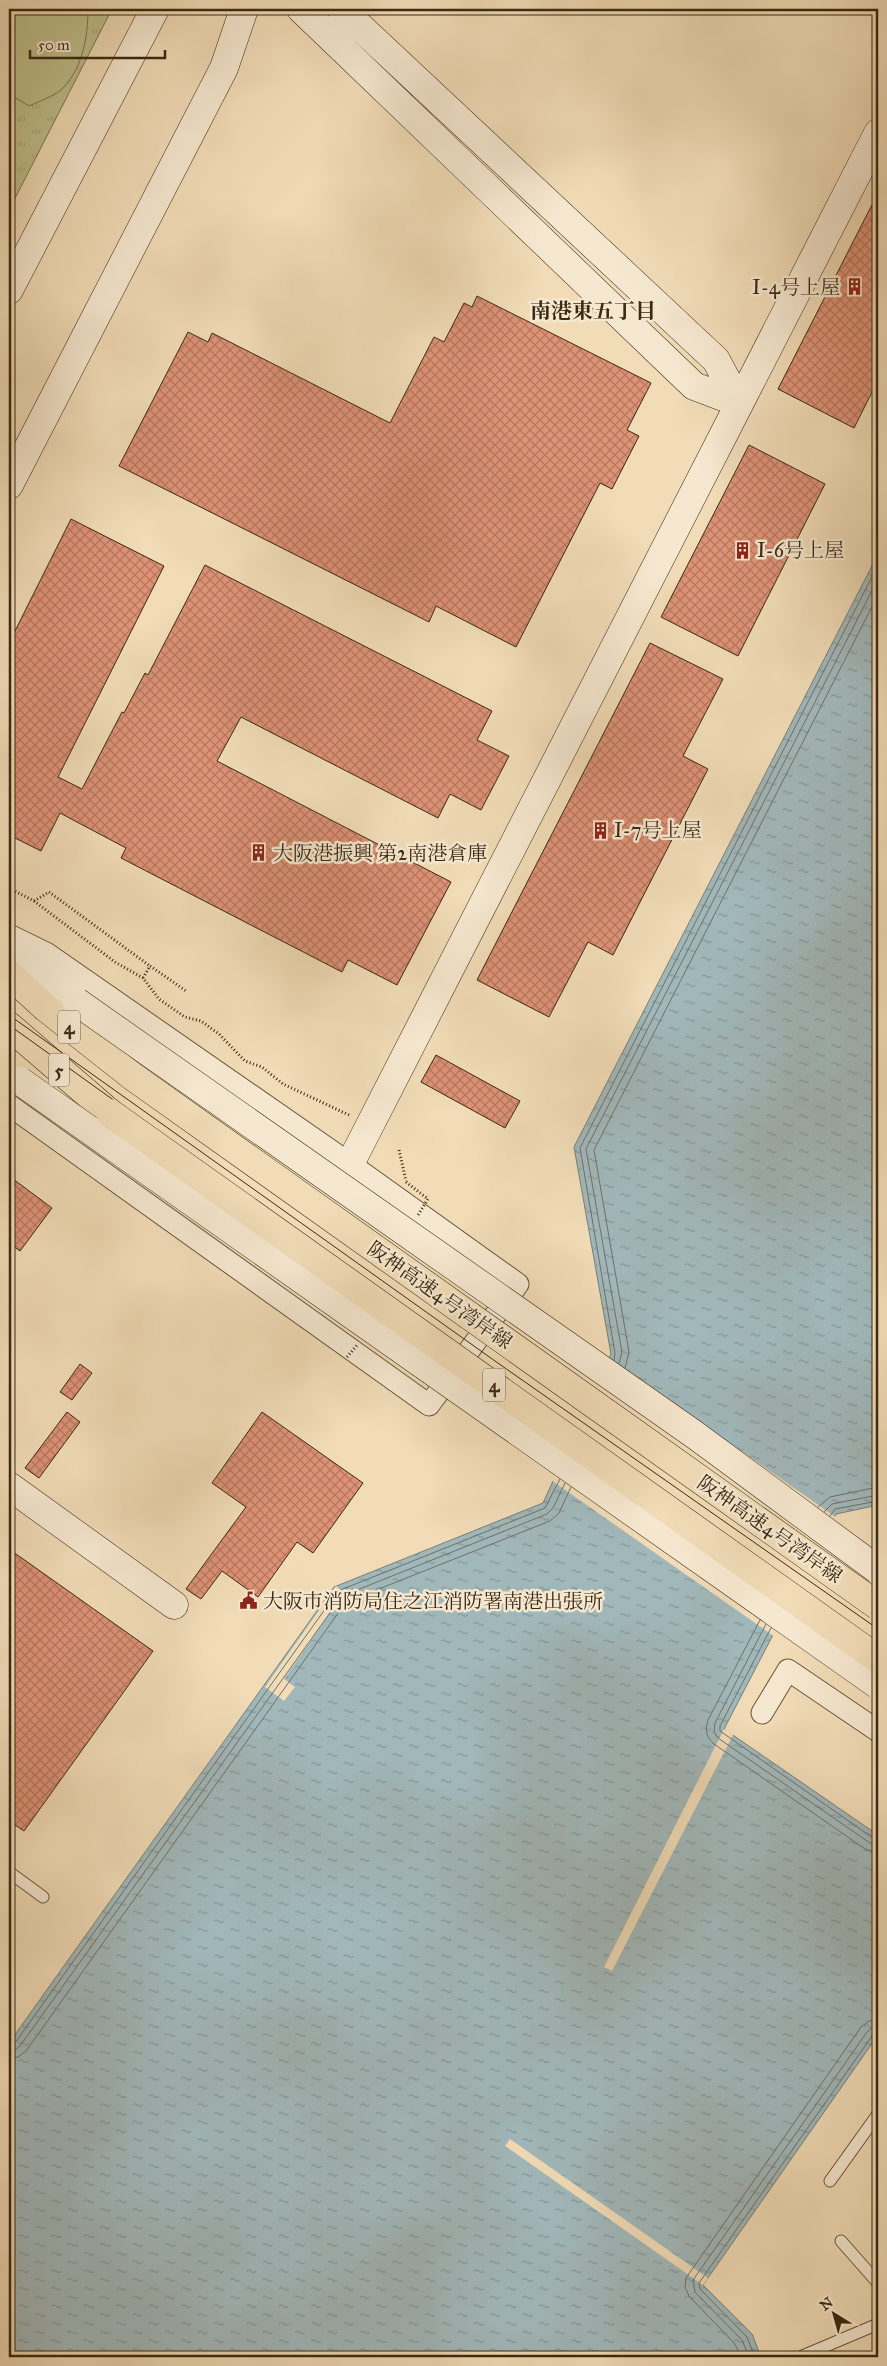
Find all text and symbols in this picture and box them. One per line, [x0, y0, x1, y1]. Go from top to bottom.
scale bar [30, 28, 165, 60]
text: 50 m [38, 36, 70, 54]
place label: I-4号上屋 [752, 275, 840, 299]
building icon: I-4号上屋 [844, 277, 864, 297]
district label: 南港東五丁目 [530, 298, 656, 324]
place label: I-6号上屋 [757, 538, 844, 562]
building icon: I-6号上屋 [733, 540, 753, 560]
place label: I-7号上屋 [614, 818, 701, 842]
building icon: I-7号上屋 [590, 820, 610, 840]
place label: 大阪港振興 第2南港倉庫 [273, 841, 487, 865]
building icon: 大阪港振興 第2南港倉庫 [249, 843, 269, 863]
road number: 4 [58, 1010, 80, 1044]
road number: 5 [49, 1054, 69, 1086]
street label: 阪神高速4号湾岸線 [363, 1236, 517, 1354]
road number: 4 [483, 1368, 505, 1402]
street label: 阪神高速4号湾岸線 [693, 1470, 847, 1588]
place label: 大阪市消防局住之江消防署南港出張所 [263, 1589, 603, 1613]
public building icon: 大阪市消防局住之江消防署南港出張所 [239, 1591, 259, 1611]
north arrow [810, 2288, 860, 2338]
text: N [817, 2294, 836, 2314]

